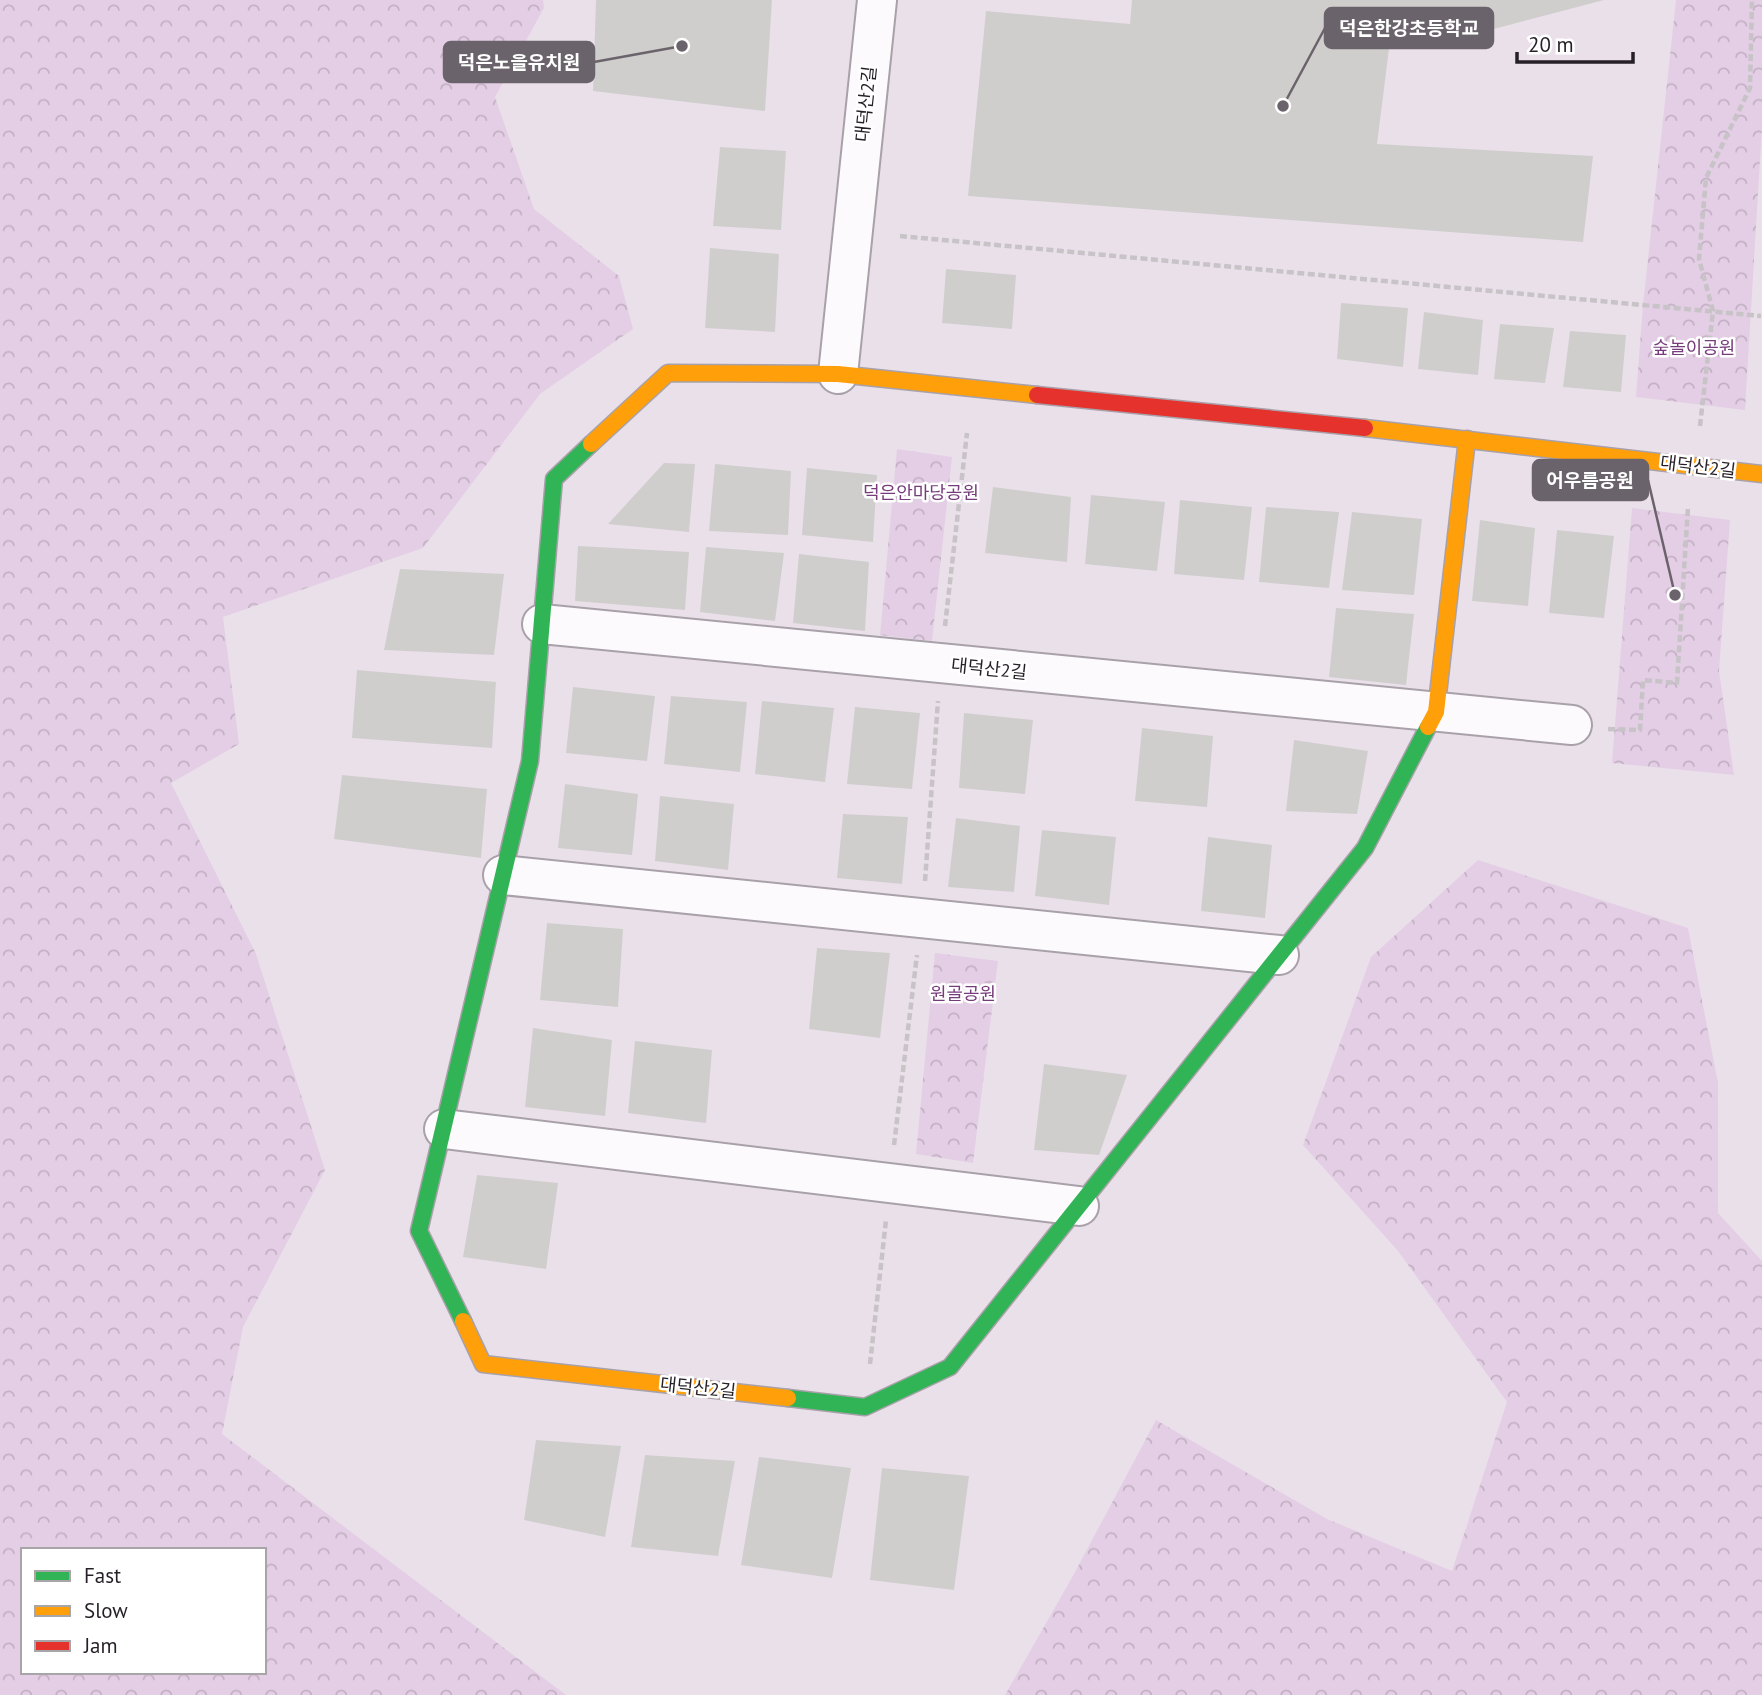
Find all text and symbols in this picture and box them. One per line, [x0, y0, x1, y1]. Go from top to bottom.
callout: 덕은한강초등학교 [1325, 8, 1493, 48]
text: 덕은한강초등학교 [1339, 16, 1479, 40]
scale bar [1517, 21, 1632, 65]
text: 20 m [1528, 31, 1574, 58]
callout: 덕은노을유치원 [444, 42, 594, 82]
text: 덕은노을유치원 [458, 50, 580, 74]
street label: 대덕산2길 [850, 65, 881, 143]
park label: 숲놀이공원 [1653, 336, 1735, 359]
street label: 대덕산2길 [1659, 450, 1737, 483]
callout: 어우름공원 [1533, 460, 1648, 500]
text: 어우름공원 [1546, 468, 1634, 492]
park label: 덕은안마당공원 [863, 481, 979, 504]
street label: 대덕산2길 [950, 653, 1028, 684]
park label: 원골공원 [930, 982, 996, 1005]
street label: 대덕산2길 [659, 1372, 737, 1403]
legend [21, 1548, 266, 1674]
text: Fast [84, 1562, 121, 1589]
text: Slow [84, 1597, 128, 1624]
text: Jam [83, 1632, 118, 1659]

